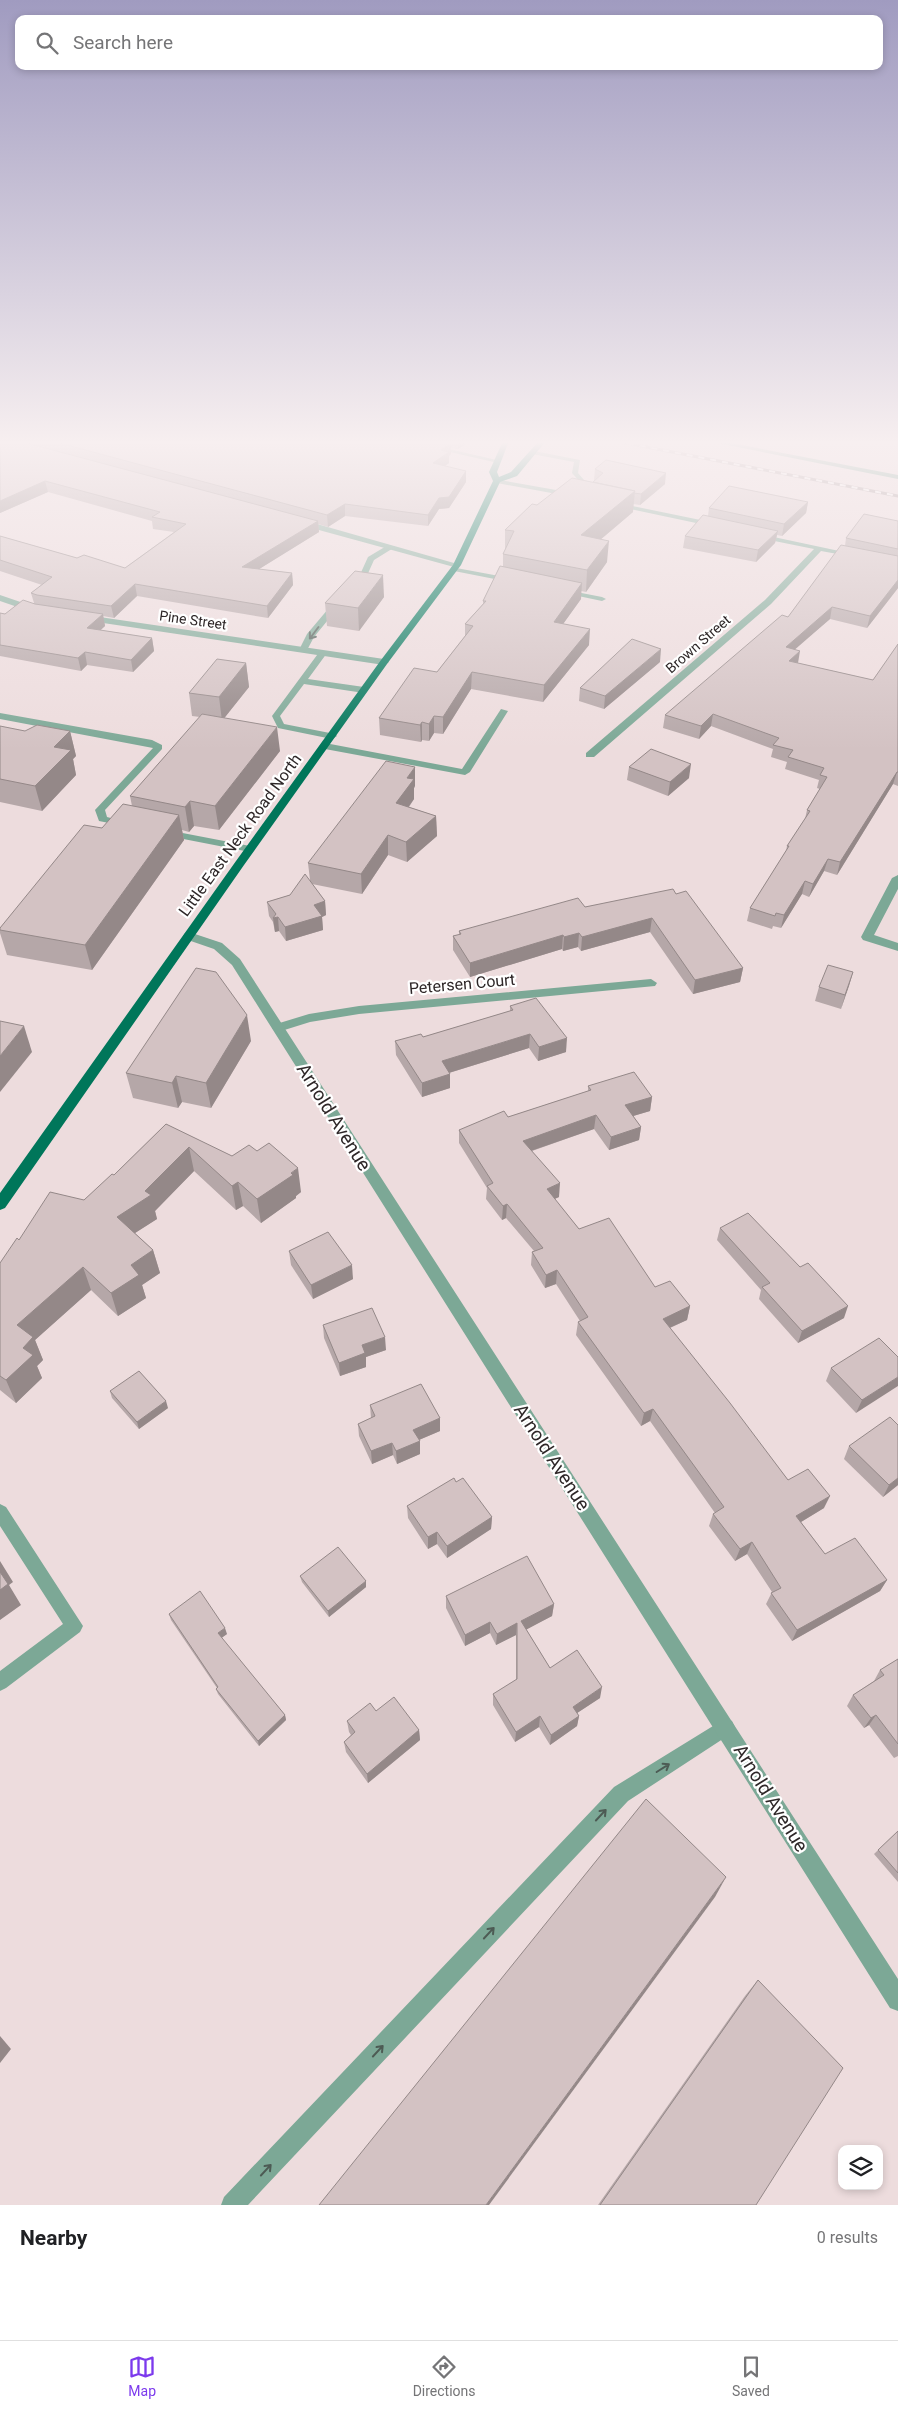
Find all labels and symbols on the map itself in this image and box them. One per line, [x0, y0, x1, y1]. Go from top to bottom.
street label: Pine Street [158, 607, 228, 633]
street label: Brown Street [663, 611, 734, 676]
one-way arrow [308, 626, 319, 639]
street label: Little East Neck Road North [175, 750, 305, 920]
street label: Petersen Court [408, 970, 516, 998]
street label: Arnold Avenue [292, 1059, 376, 1175]
street label: Arnold Avenue [509, 1399, 595, 1515]
street label: Arnold Avenue [729, 1740, 813, 1856]
one-way arrow [655, 1763, 669, 1773]
one-way arrow [595, 1809, 607, 1821]
one-way arrow [483, 1927, 495, 1940]
one-way arrow [372, 2045, 384, 2058]
one-way arrow [260, 2163, 272, 2176]

